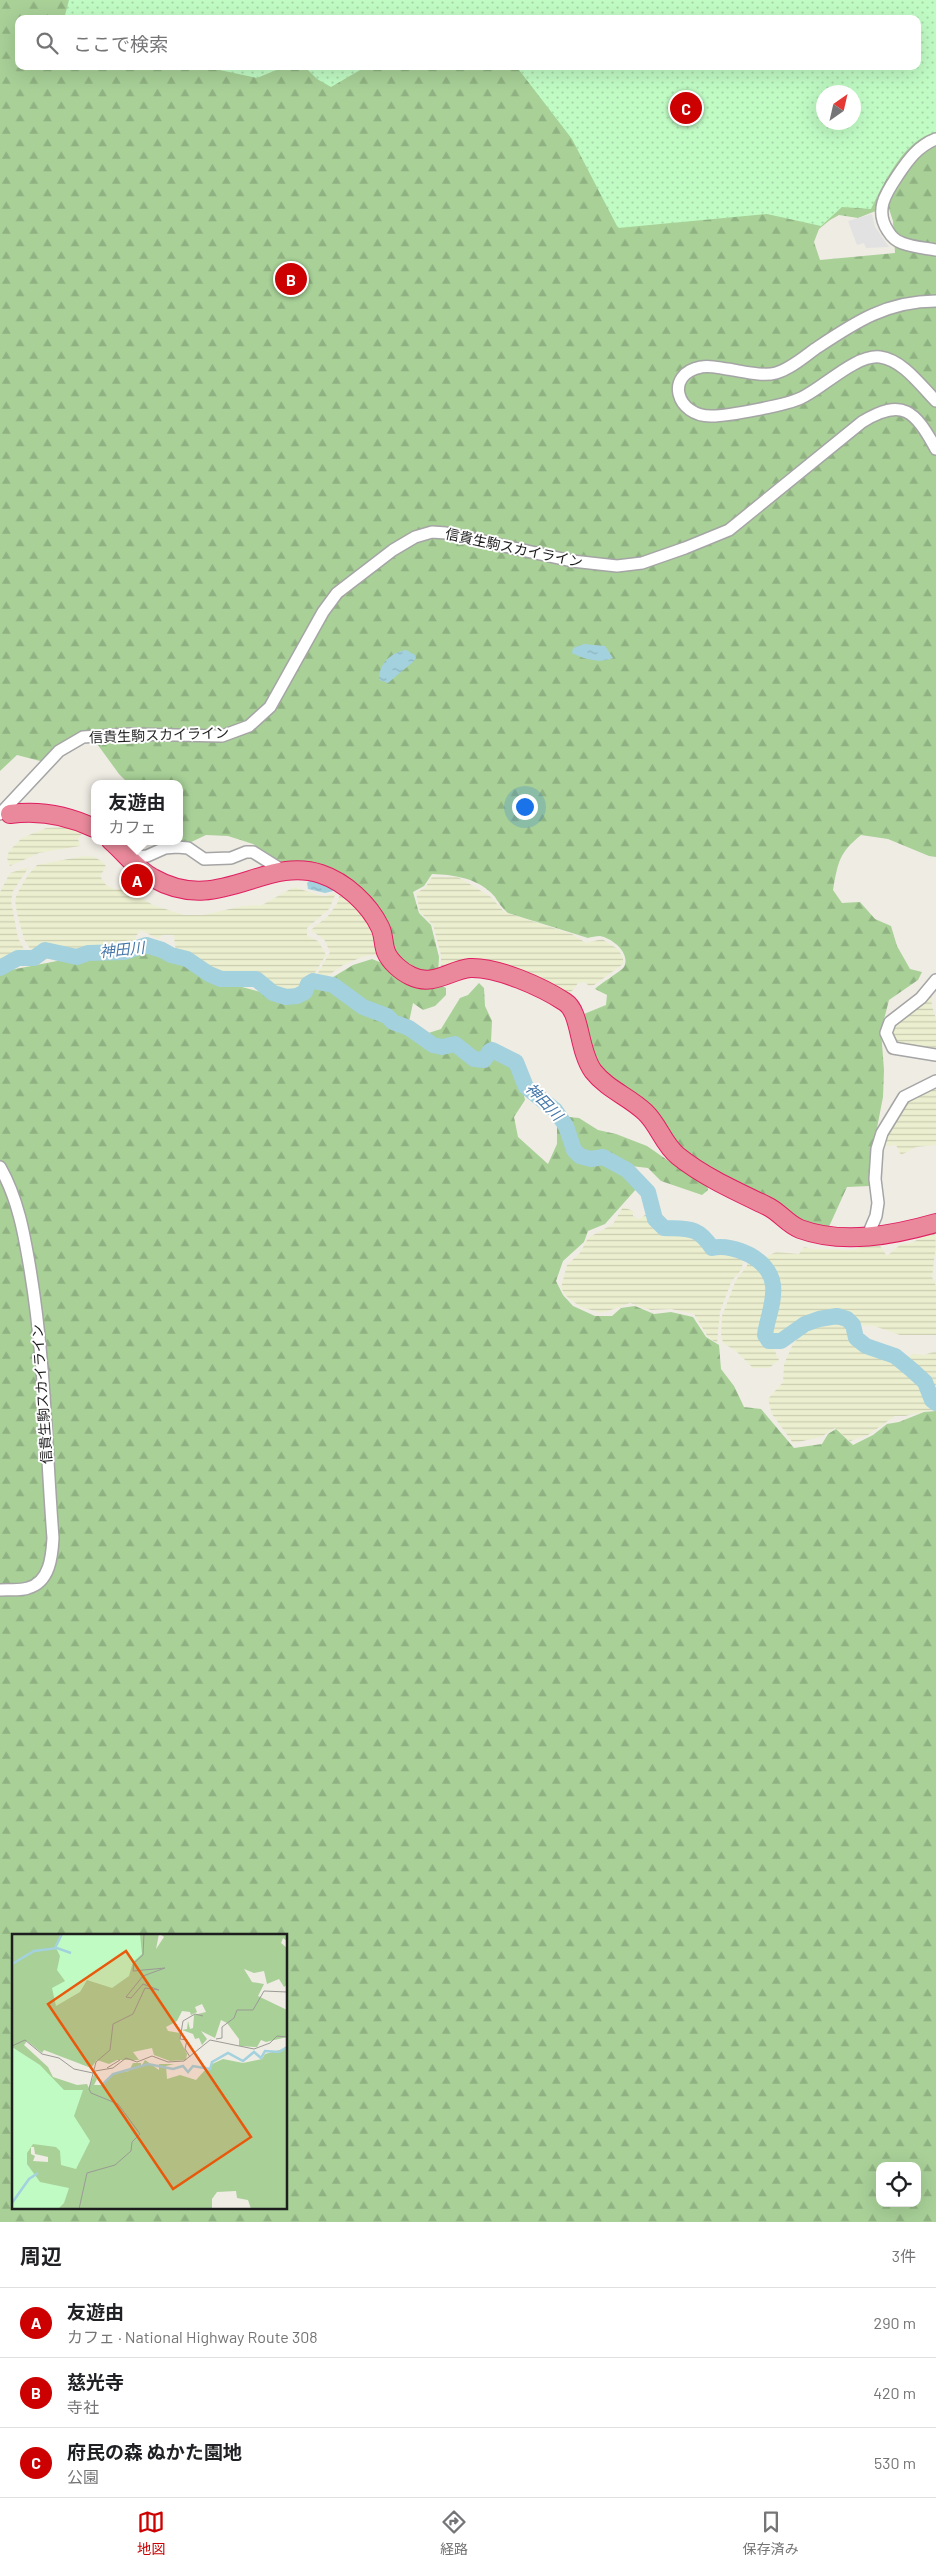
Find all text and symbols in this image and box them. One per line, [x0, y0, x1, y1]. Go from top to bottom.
search box [15, 15, 921, 70]
icon: search [33, 29, 61, 57]
text: ここで検索 [73, 32, 168, 55]
north arrow [816, 85, 861, 130]
pin: C [670, 89, 702, 127]
pin: B [275, 260, 307, 298]
street label: 信貴生駒スカイライン [444, 525, 584, 570]
street label: 信貴生駒スカイライン [89, 724, 229, 745]
popup [91, 780, 183, 845]
text: 友遊由 [108, 790, 166, 813]
your location [512, 794, 538, 820]
text: カフェ [108, 817, 157, 836]
pin: A [121, 861, 153, 899]
water label: 神田川 [99, 937, 147, 960]
water label: 神田川 [523, 1079, 568, 1125]
street label: 信貴生駒スカイライン [28, 1324, 55, 1464]
inset map [12, 1934, 288, 2210]
map controls [876, 2162, 921, 2207]
button: locate [876, 2162, 921, 2207]
text: 周辺 [20, 2243, 62, 2268]
text: 3件 [892, 2246, 916, 2265]
text: 友遊由 [67, 2300, 124, 2323]
text: A [31, 2313, 41, 2332]
text: 290 m [874, 2313, 916, 2332]
text: カフェ · National Highway Route 308 [67, 2327, 318, 2346]
text: 慈光寺 [67, 2370, 124, 2393]
text: B [31, 2383, 41, 2402]
text: 420 m [873, 2383, 916, 2402]
text: 寺社 [67, 2397, 99, 2416]
text: 府民の森 ぬかた園地 [67, 2440, 242, 2463]
text: C [31, 2453, 41, 2472]
text: 530 m [874, 2453, 916, 2472]
text: 公園 [67, 2467, 99, 2486]
tab: 地図 [137, 2508, 165, 2558]
tab: 経路 [440, 2508, 468, 2558]
tab: 保存済み [743, 2508, 799, 2558]

